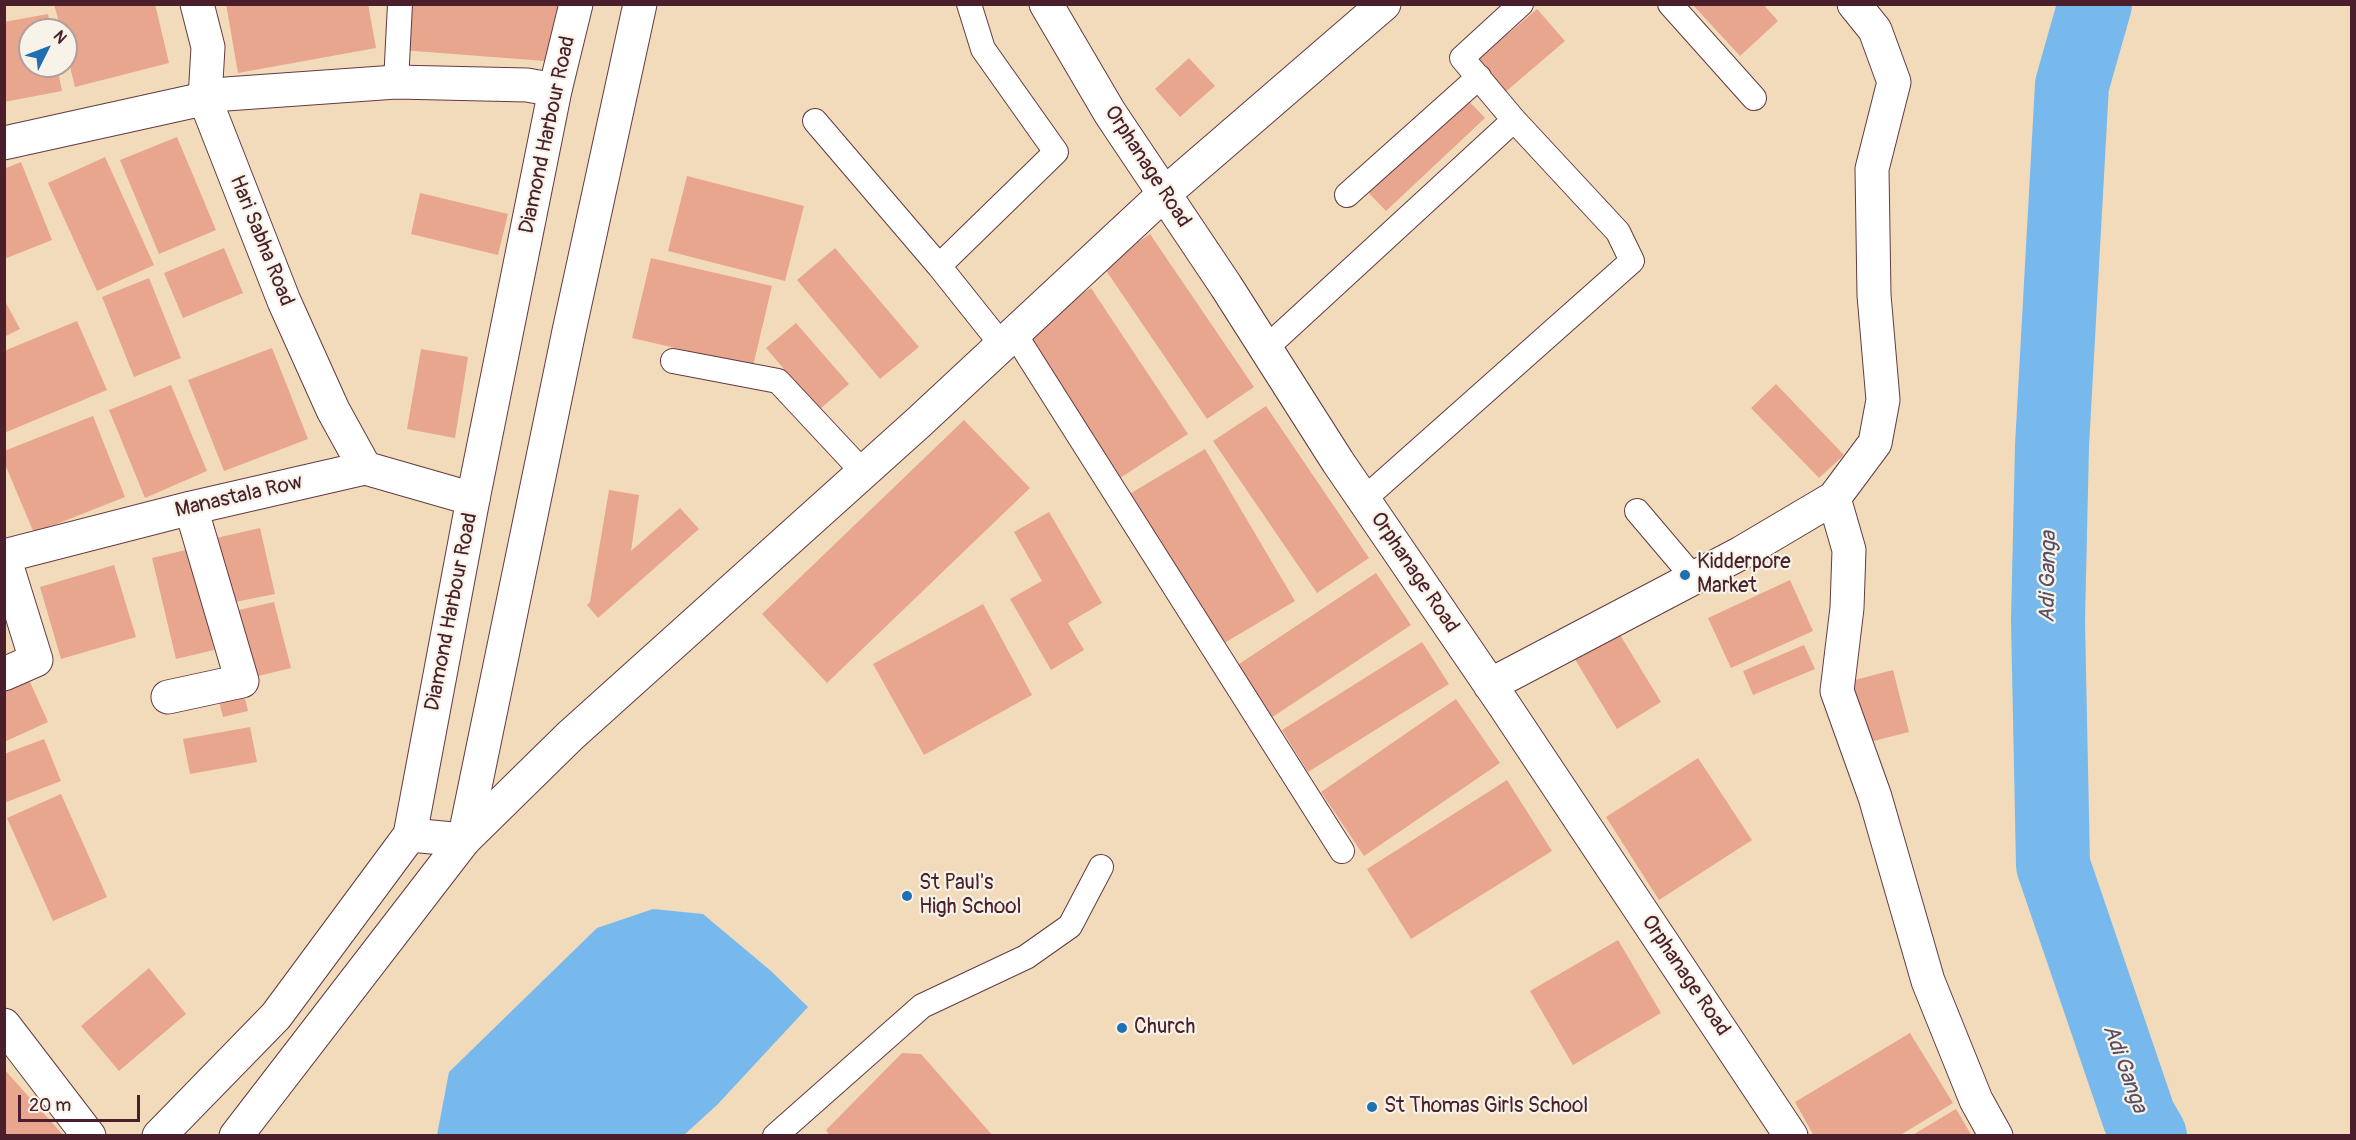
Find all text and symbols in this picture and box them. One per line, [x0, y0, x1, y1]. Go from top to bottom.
north arrow [18, 18, 78, 78]
text: N [49, 27, 71, 48]
street label: Diamond Harbour Road [515, 34, 581, 236]
street label: Orphanage Road [1098, 101, 1196, 233]
street label: Hari Sabha Road [223, 172, 299, 310]
street label: Manastala Row [173, 470, 305, 524]
street label: Orphanage Road [1364, 508, 1464, 638]
street label: Diamond Harbour Road [420, 511, 484, 713]
water label: Adi Ganga [2035, 531, 2063, 623]
place label: Kidderpore Market [1697, 550, 1791, 600]
marker: Kidderpore Market [1678, 568, 1692, 582]
place label: St Paul's High School [919, 871, 1022, 921]
marker: St Paul's High School [900, 889, 914, 903]
street label: Orphanage Road [1635, 911, 1735, 1041]
place label: Church [1134, 1015, 1195, 1041]
marker: Church [1115, 1021, 1129, 1035]
water label: Adi Ganga [2096, 1021, 2152, 1117]
scale bar [21, 1083, 142, 1121]
text: 20 m [29, 1094, 71, 1117]
place label: St Thomas Girls School [1384, 1094, 1588, 1120]
marker: St Thomas Girls School [1365, 1100, 1379, 1114]

